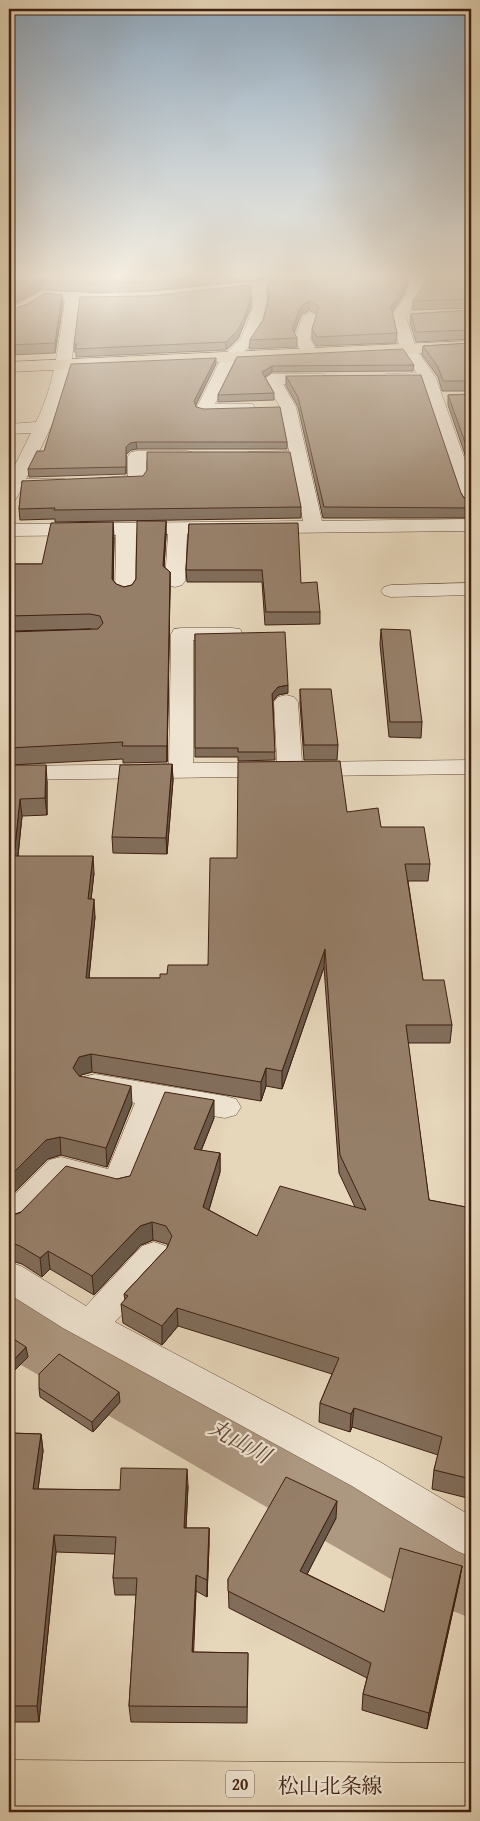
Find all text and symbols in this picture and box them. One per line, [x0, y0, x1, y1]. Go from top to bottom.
water label: 丸山川 [203, 1411, 278, 1472]
road number: 20 [226, 1770, 254, 1798]
street label: 松山北条線 [278, 1770, 383, 1801]

